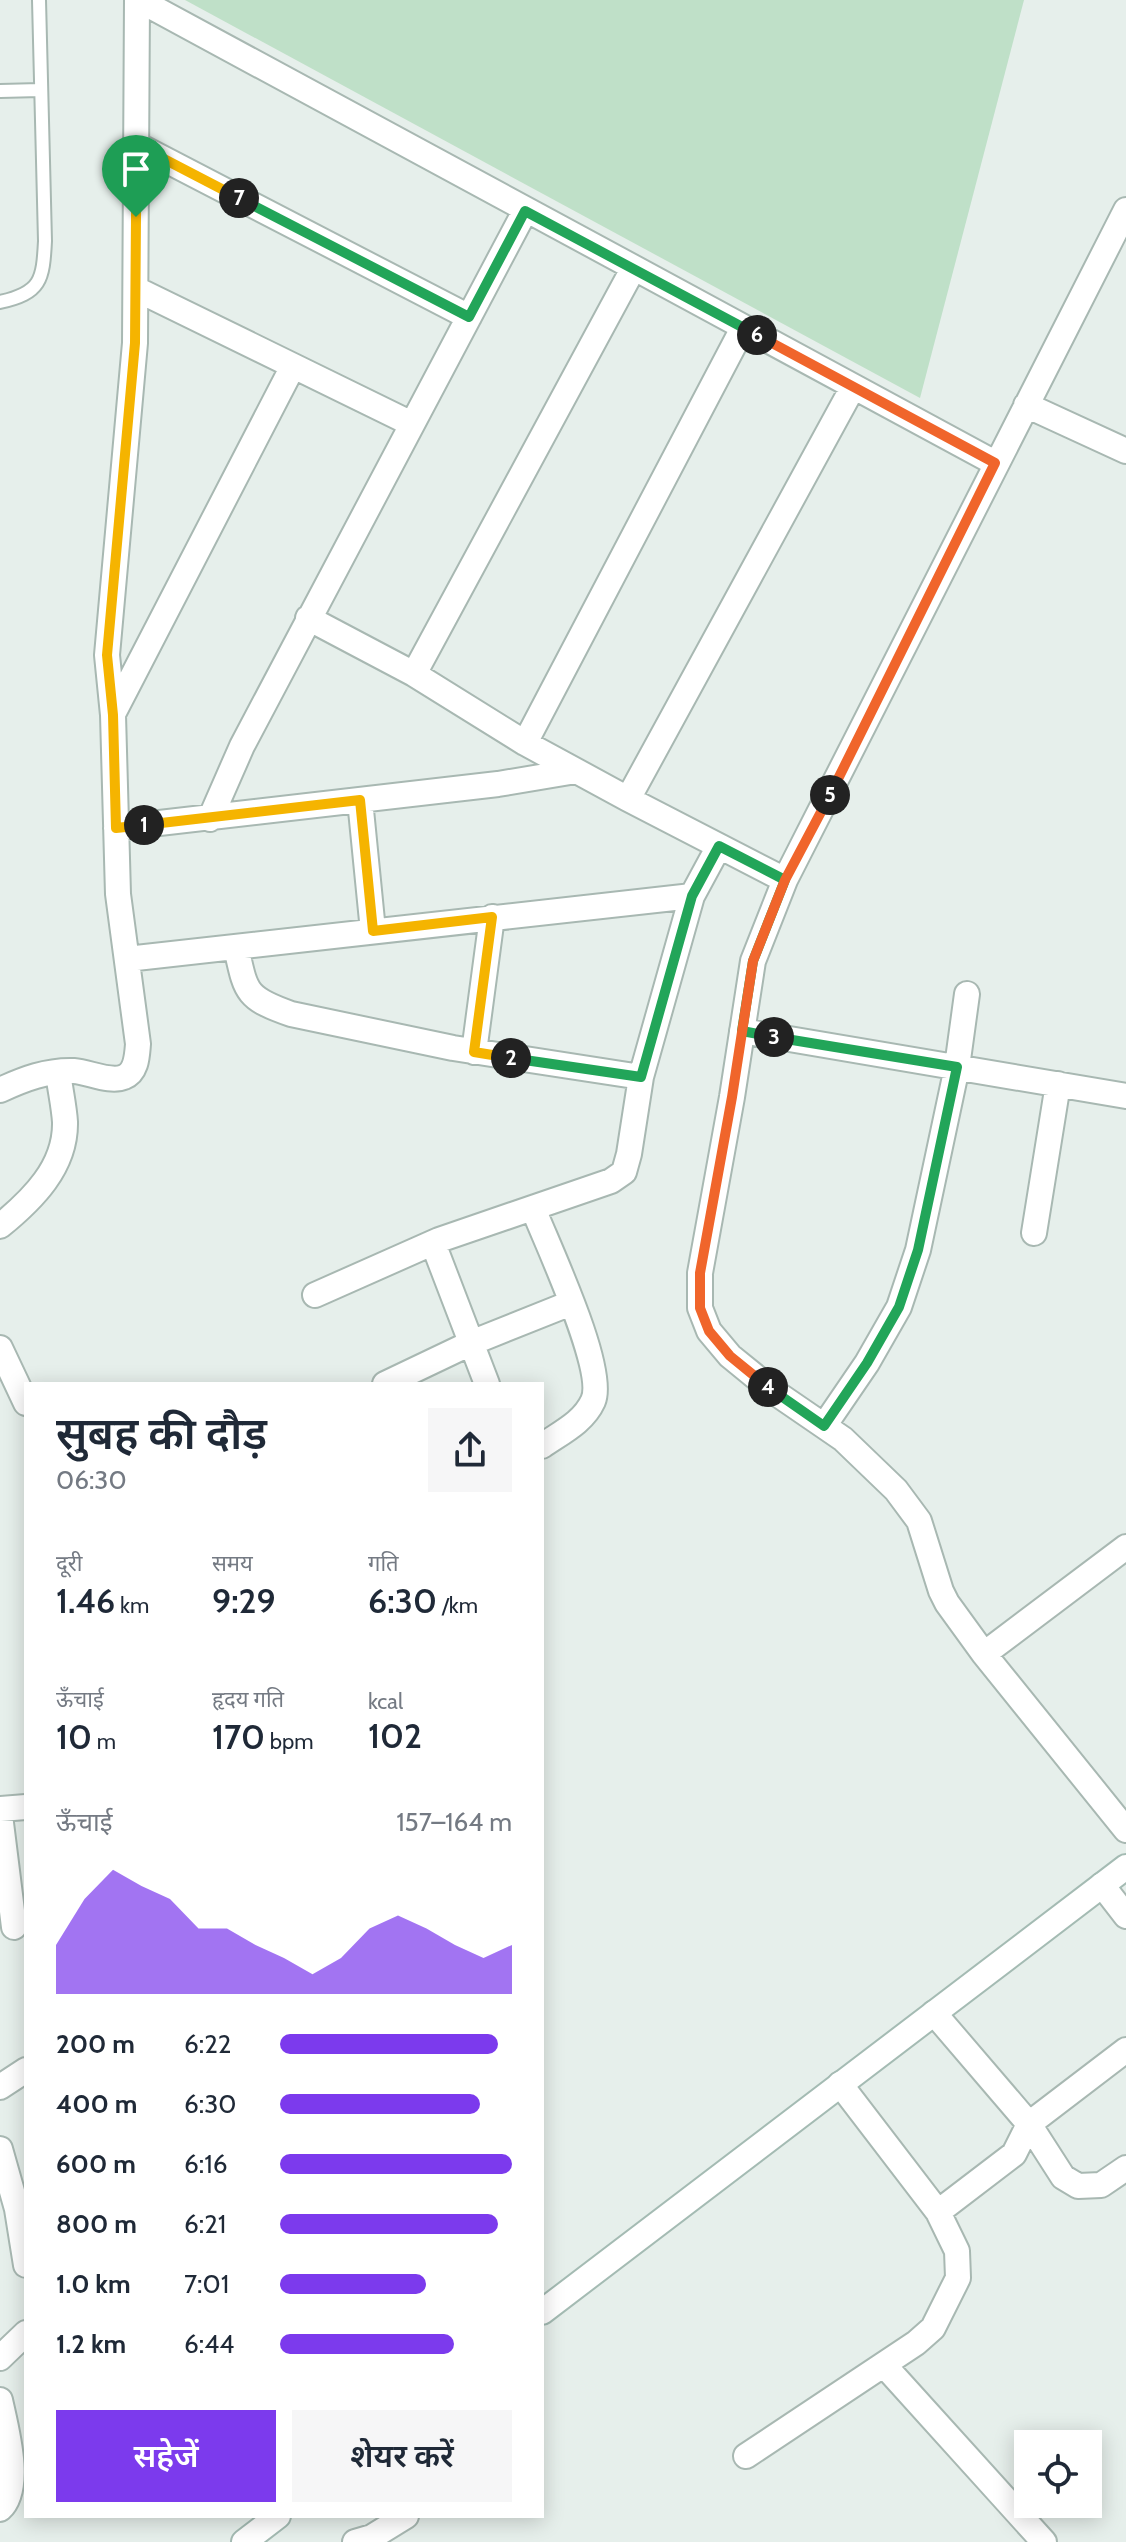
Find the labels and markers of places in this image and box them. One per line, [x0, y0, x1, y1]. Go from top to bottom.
pin [102, 135, 170, 217]
pin: 7 [219, 178, 259, 218]
pin: 6 [737, 315, 777, 355]
pin: 5 [810, 775, 850, 815]
pin: 1 [124, 805, 164, 845]
pin: 3 [754, 1017, 794, 1057]
pin: 2 [491, 1038, 531, 1078]
pin: 4 [748, 1367, 788, 1407]

